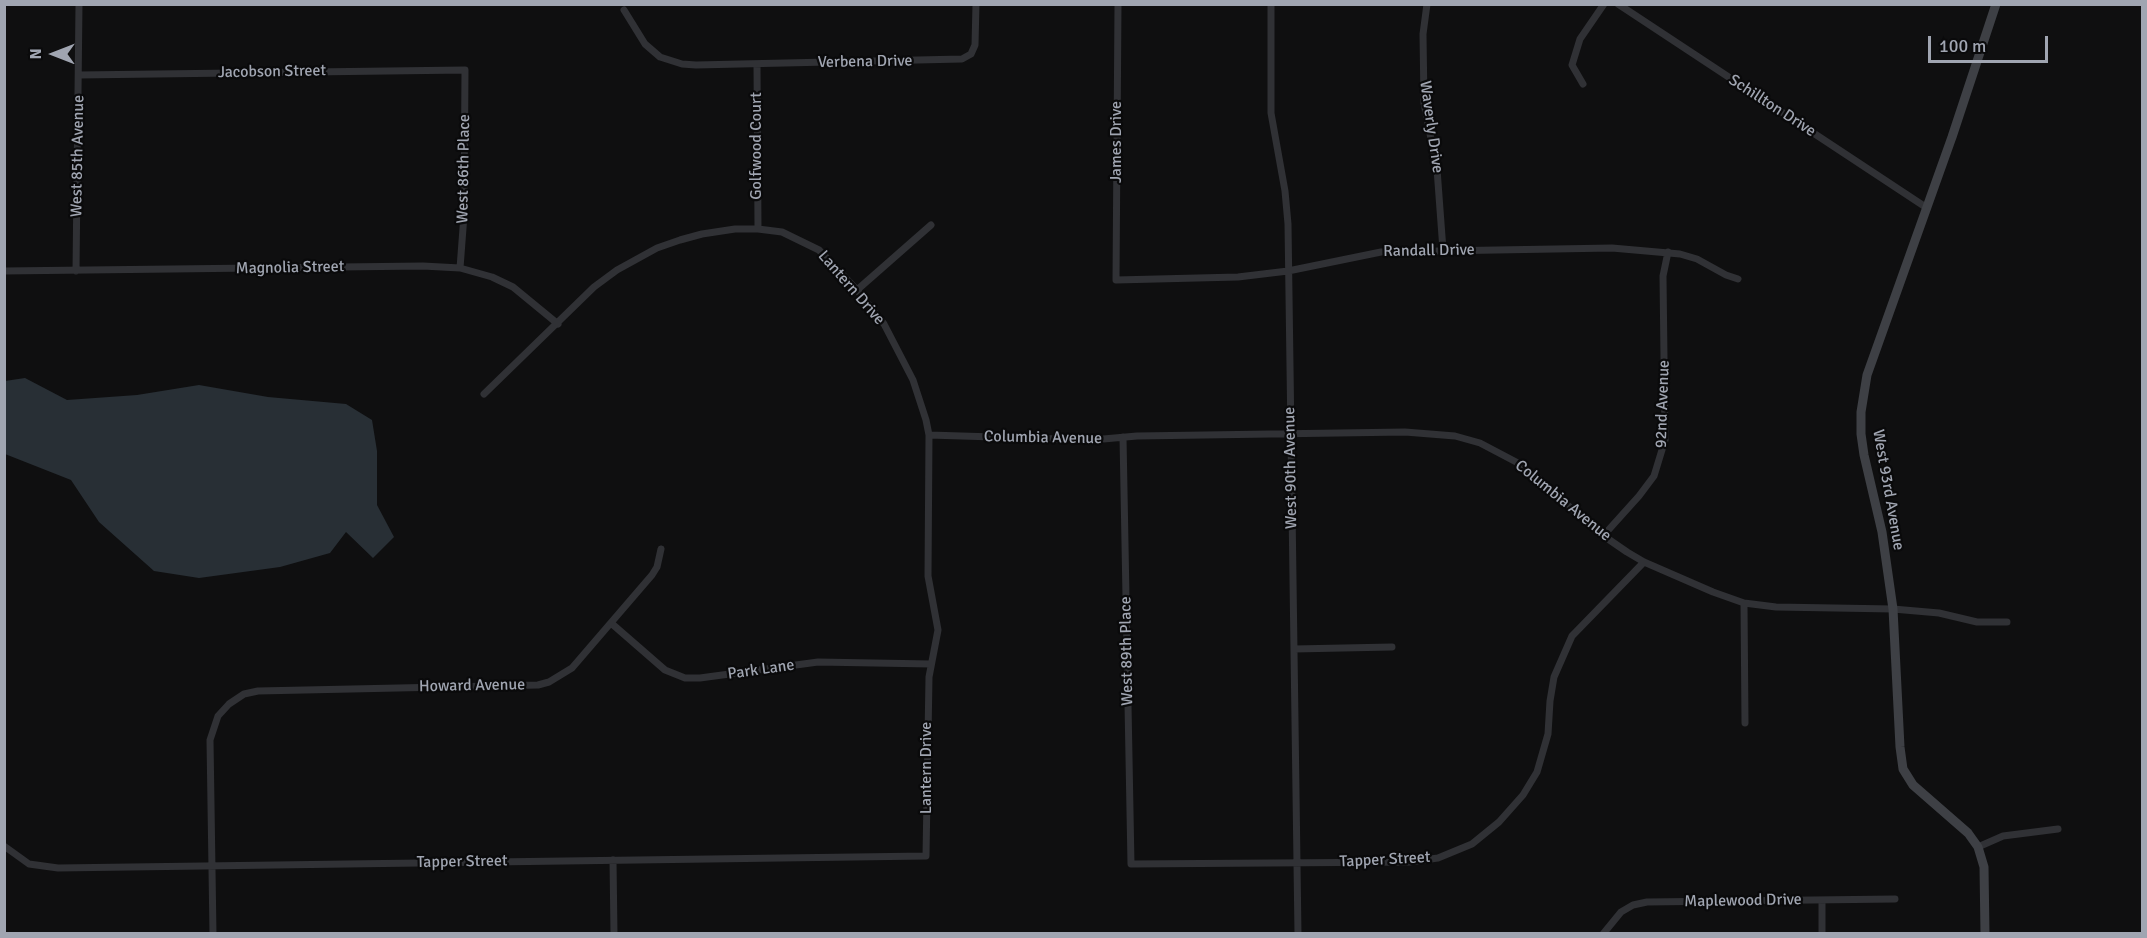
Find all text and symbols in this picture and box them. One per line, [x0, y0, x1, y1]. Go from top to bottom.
north arrow [24, 24, 84, 84]
scale bar [1931, 24, 2051, 62]
text: 100 m [1939, 35, 1986, 57]
text: N [26, 48, 46, 60]
street label: Verbena Drive [817, 52, 913, 72]
street label: Jacobson Street [218, 61, 326, 83]
street label: Schillton Drive [1725, 71, 1819, 141]
street label: Waverly Drive [1415, 80, 1447, 174]
street label: Golfwood Court [747, 92, 767, 200]
street label: West 85th Avenue [67, 95, 89, 217]
street label: James Drive [1107, 101, 1127, 183]
street label: West 86th Place [453, 114, 475, 224]
street label: Randall Drive [1383, 241, 1475, 261]
street label: Lantern Drive [813, 247, 889, 329]
street label: Magnolia Street [235, 257, 345, 279]
street label: 92nd Avenue [1652, 360, 1674, 448]
street label: West 90th Avenue [1280, 407, 1302, 529]
street label: Columbia Avenue [984, 427, 1102, 449]
street label: West 93rd Avenue [1868, 428, 1908, 552]
street label: Columbia Avenue [1511, 456, 1615, 546]
street label: West 89th Place [1116, 596, 1138, 706]
street label: Park Lane [726, 656, 796, 684]
street label: Howard Avenue [419, 675, 525, 697]
street label: Lantern Drive [917, 722, 937, 814]
street label: Tapper Street [1339, 848, 1431, 872]
street label: Tapper Street [416, 852, 508, 872]
street label: Maplewood Drive [1684, 890, 1802, 912]

